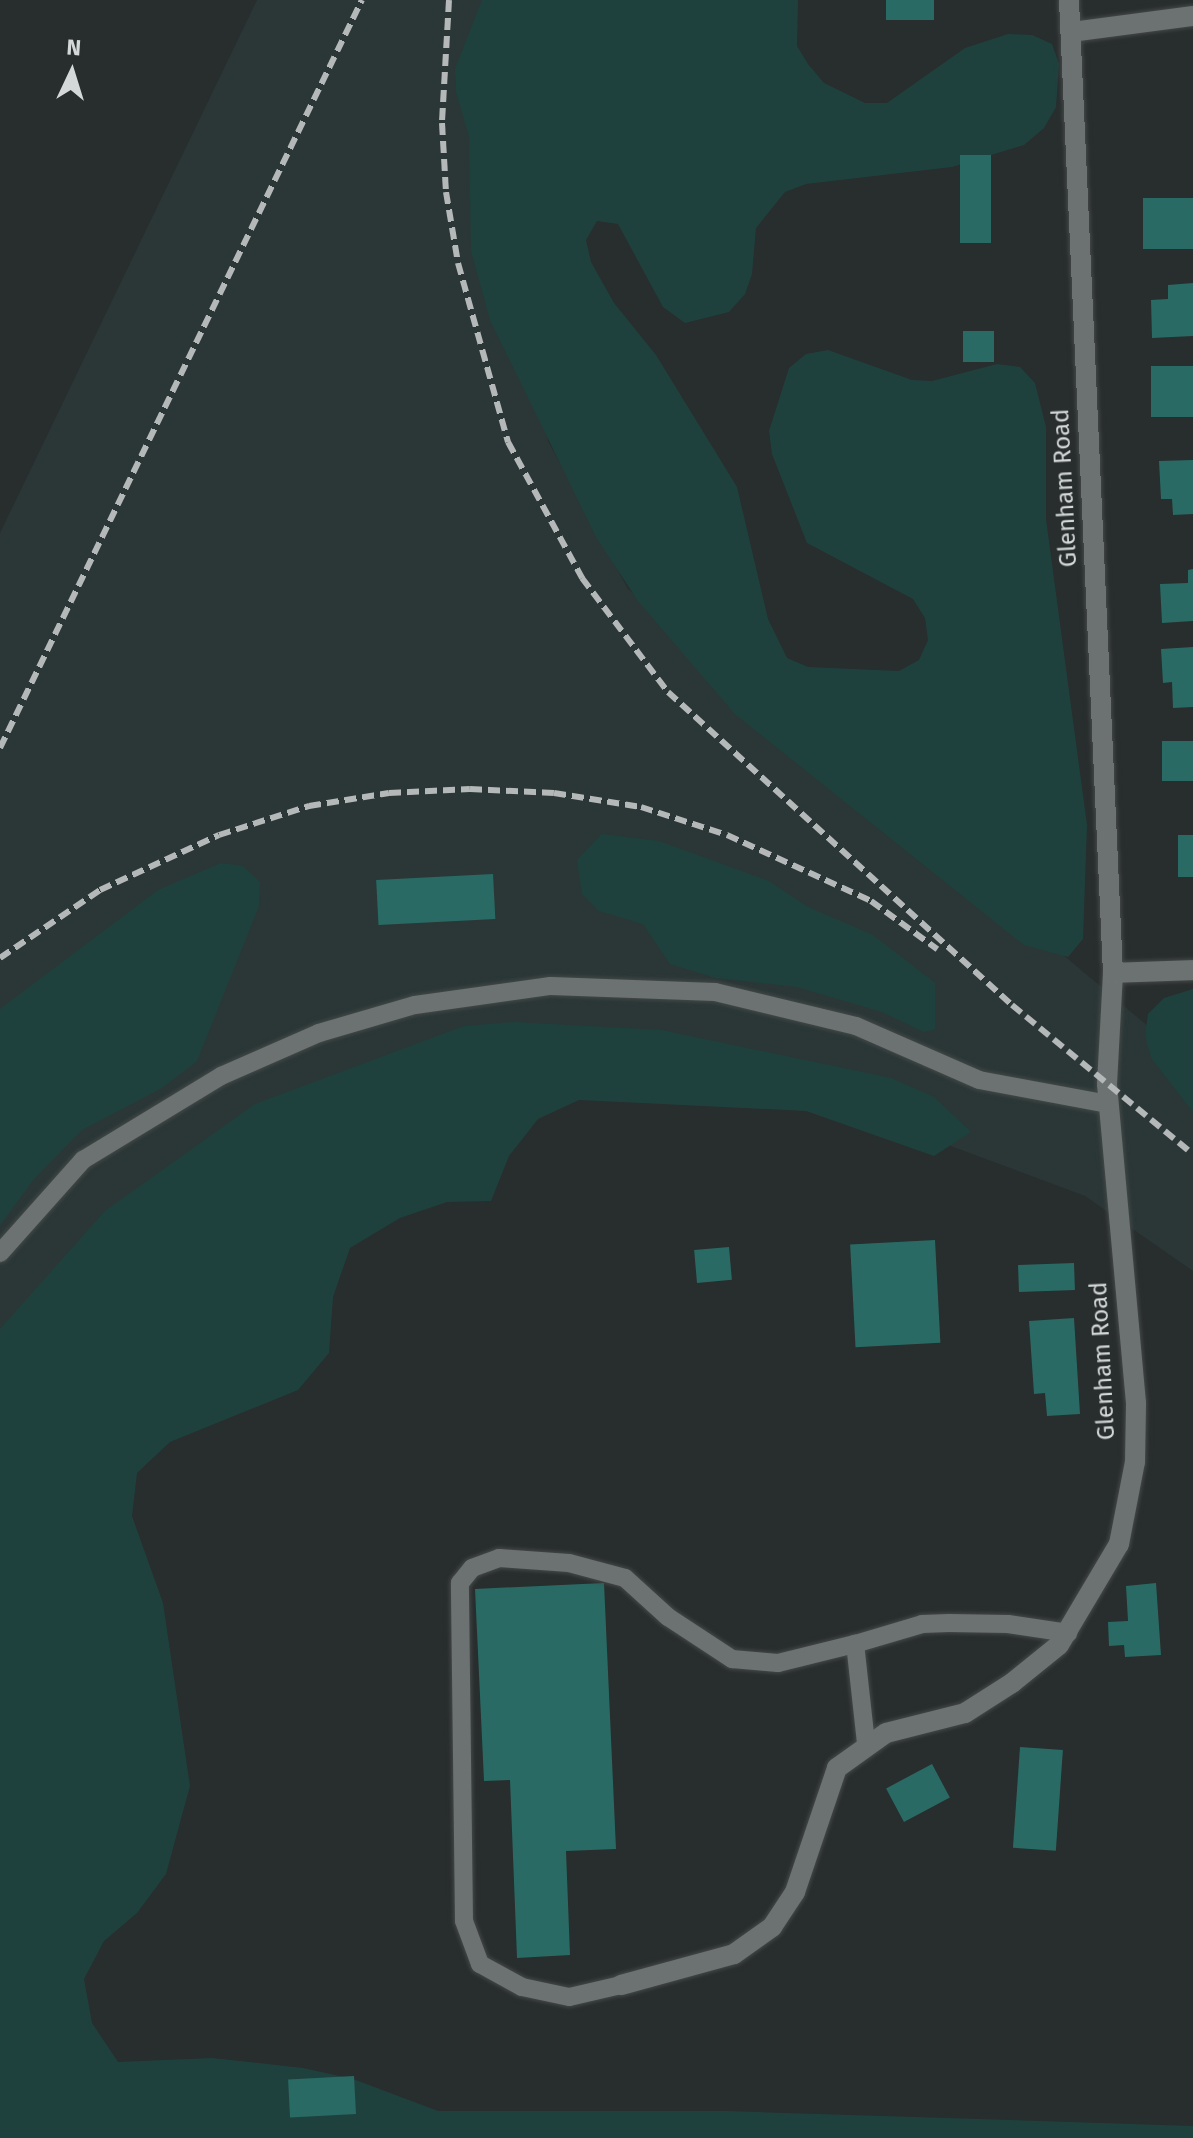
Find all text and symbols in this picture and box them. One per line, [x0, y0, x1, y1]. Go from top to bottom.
north arrow [32, 32, 112, 112]
text: N [65, 34, 82, 62]
street label: Glenham Road [1046, 408, 1084, 568]
street label: Glenham Road [1084, 1281, 1122, 1441]

